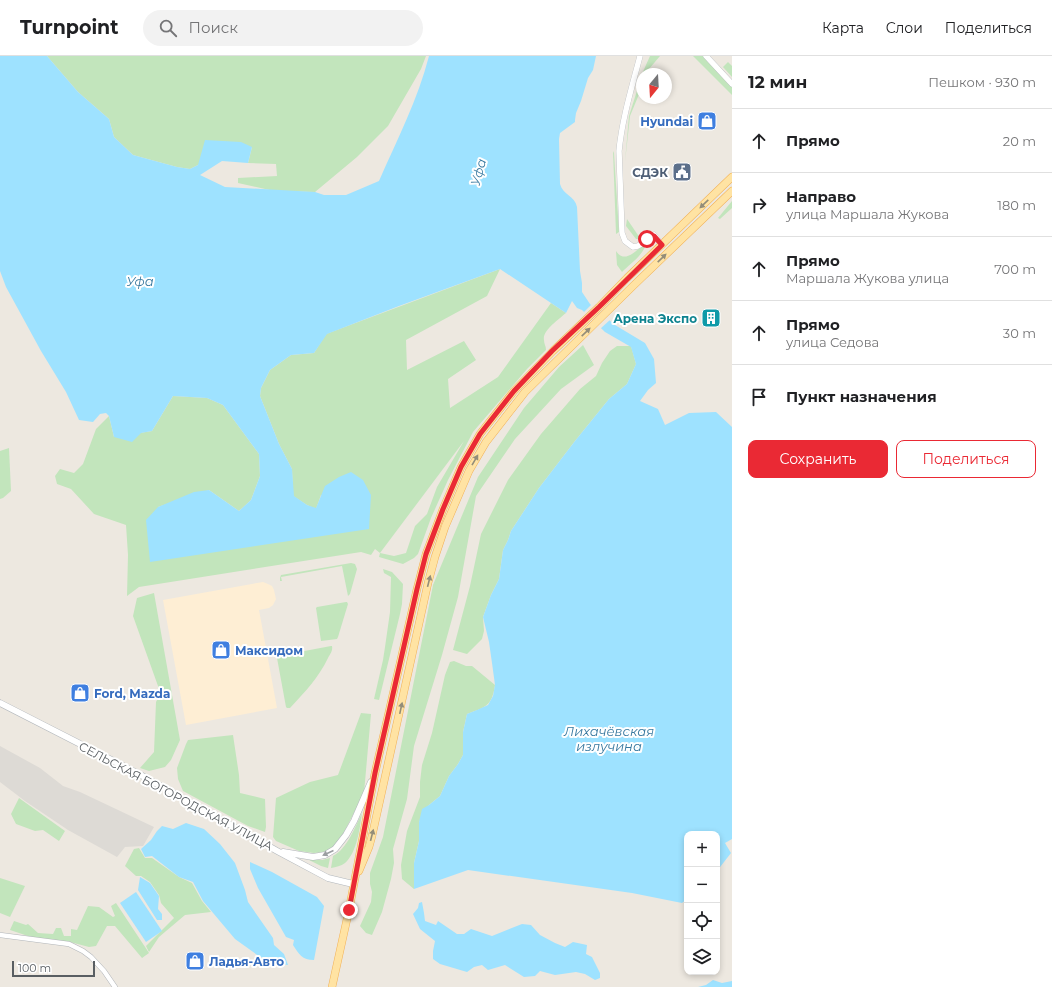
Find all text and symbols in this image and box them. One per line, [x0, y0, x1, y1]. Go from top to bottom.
search box [143, 10, 423, 46]
text: Turnpoint [20, 16, 119, 39]
icon: search [157, 17, 179, 39]
text: Поиск [189, 18, 238, 37]
text: Карта [822, 19, 864, 37]
text: Слои [886, 19, 923, 37]
text: Поделиться [945, 19, 1032, 37]
north arrow [636, 68, 672, 104]
text: 12 мин [748, 72, 807, 92]
text: Пешком · 930 m [928, 74, 1036, 90]
shop icon: Hyundai [696, 110, 718, 132]
place label: Hyundai [640, 114, 693, 129]
icon: ahead [748, 130, 770, 152]
text: Прямо [786, 131, 840, 150]
text: 20 m [1003, 133, 1036, 149]
water label: Уфа [467, 157, 489, 187]
public building icon: СДЭК [671, 161, 693, 183]
place label: СДЭК [632, 165, 668, 180]
text: Направо [786, 187, 856, 206]
icon: right [748, 194, 770, 216]
text: 180 m [997, 197, 1036, 213]
one-way arrow [699, 199, 709, 209]
text: улица Маршала Жукова [786, 206, 949, 222]
route start [638, 230, 656, 248]
text: Прямо [786, 251, 840, 270]
one-way arrow [657, 253, 667, 263]
icon: ahead [748, 258, 770, 280]
text: 700 m [994, 261, 1036, 277]
text: Маршала Жукова улица [786, 270, 949, 286]
water label: Уфа [126, 273, 154, 289]
building icon: Арена Экспо [700, 307, 722, 329]
place label: Арена Экспо [613, 311, 697, 326]
text: Прямо [786, 315, 840, 334]
icon: ahead [748, 322, 770, 344]
text: 30 m [1003, 325, 1036, 341]
one-way arrow [581, 327, 591, 337]
text: улица Седова [786, 334, 879, 350]
icon: arrive [748, 386, 770, 408]
text: Пункт назначения [786, 387, 937, 406]
button: Сохранить [748, 440, 888, 478]
button: Поделиться [896, 440, 1036, 478]
one-way arrow [472, 454, 479, 466]
one-way arrow [426, 575, 432, 587]
shop icon: Максидом [210, 639, 232, 661]
place label: Максидом [235, 643, 303, 658]
shop icon: Ford, Mazda [69, 682, 91, 704]
place label: Ford, Mazda [94, 686, 170, 701]
one-way arrow [398, 702, 404, 714]
water label: Лихачёвская излучина [563, 723, 654, 754]
street label: СЕЛЬСКАЯ БОГОРОДСКАЯ УЛИЦА [76, 738, 276, 854]
one-way arrow [370, 829, 376, 841]
map controls [684, 831, 720, 975]
button: + [684, 831, 720, 867]
one-way arrow [322, 850, 333, 856]
button: − [684, 867, 720, 903]
route end [340, 901, 358, 919]
button: locate [684, 903, 720, 939]
button: layers [684, 939, 720, 975]
shop icon: Ладья-Авто [184, 950, 206, 972]
place label: Ладья-Авто [209, 954, 284, 969]
scale bar [12, 959, 95, 978]
text: 100 m [18, 961, 51, 975]

